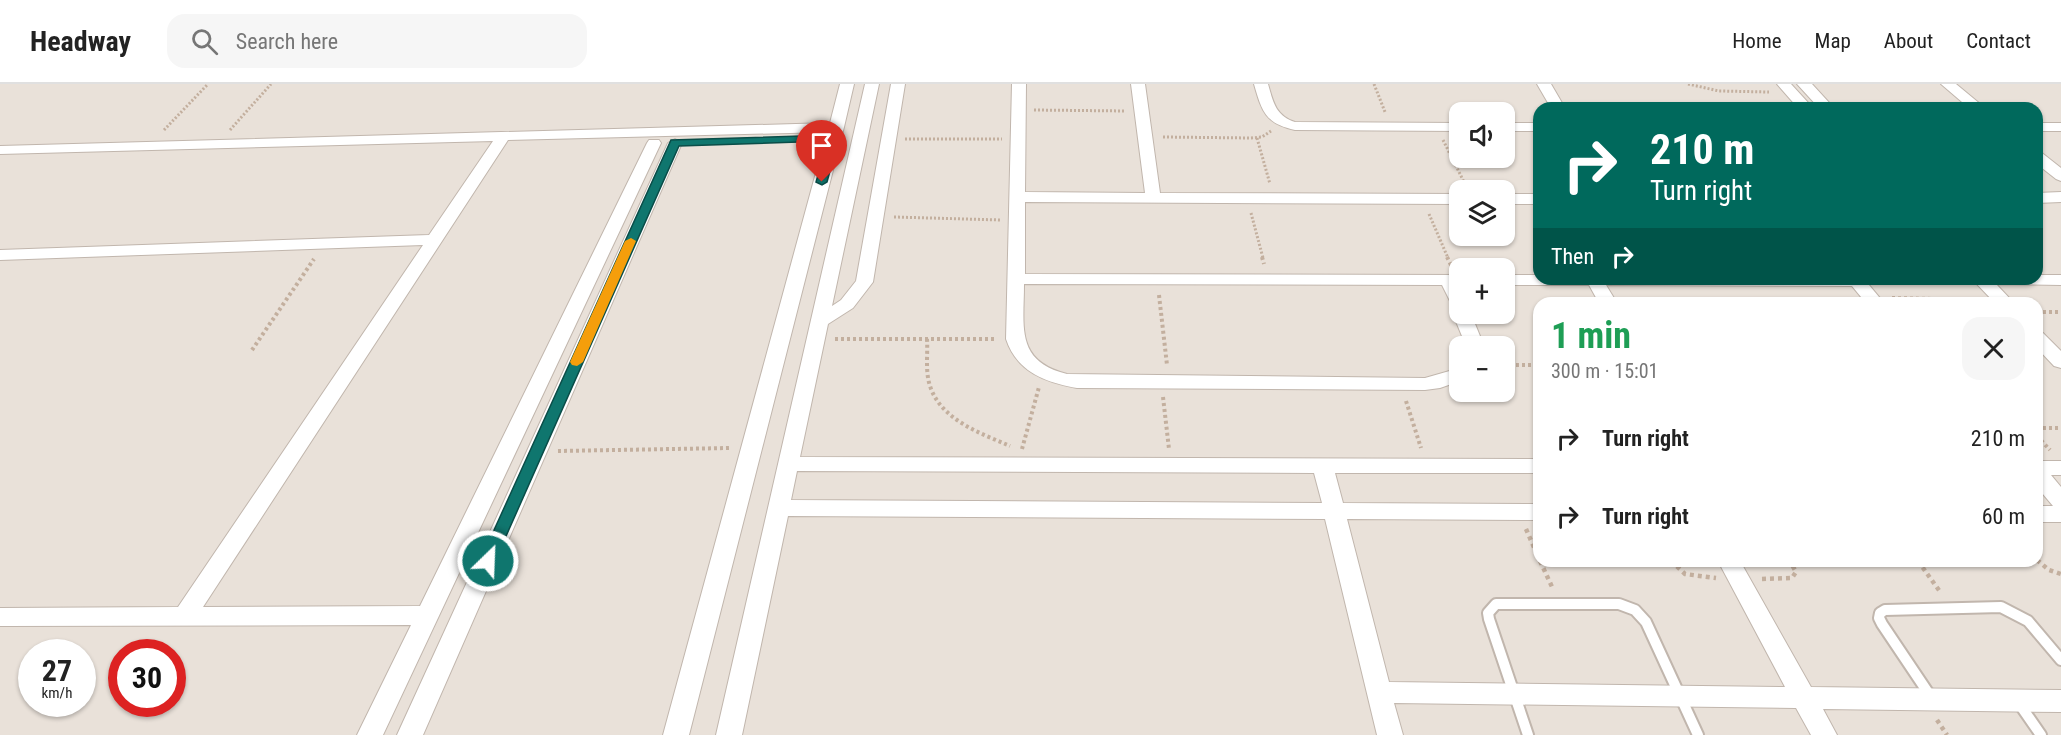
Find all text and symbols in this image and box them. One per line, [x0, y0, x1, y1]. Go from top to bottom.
search box [167, 14, 587, 68]
text: Headway [30, 25, 131, 58]
icon: search [188, 25, 221, 58]
text: Search here [236, 29, 338, 54]
text: Home [1732, 29, 1782, 53]
text: Map [1815, 29, 1851, 53]
text: About [1884, 29, 1933, 53]
text: Contact [1966, 29, 2031, 53]
map controls [1449, 102, 1515, 402]
button: sound [1449, 102, 1515, 168]
pin [796, 120, 847, 182]
text: 210 m [1650, 125, 1755, 174]
icon: right [1551, 126, 1629, 204]
icon: arrive [805, 129, 838, 162]
text: Turn right [1650, 175, 1752, 207]
button: layers [1449, 180, 1515, 246]
icon: right [1606, 240, 1639, 273]
text: Then [1551, 244, 1594, 269]
button: + [1449, 258, 1515, 324]
text: 1 min [1551, 315, 1631, 357]
button: close [1962, 317, 2025, 380]
button: − [1449, 336, 1515, 402]
text: 300 m · 15:01 [1551, 359, 1658, 383]
icon: right [1551, 422, 1584, 455]
text: Turn right [1602, 426, 1689, 451]
text: 210 m [1971, 426, 2025, 451]
icon: right [1551, 500, 1584, 533]
text: Turn right [1602, 504, 1689, 529]
text: 60 m [1982, 504, 2025, 529]
position arrow [456, 529, 520, 593]
speed limit sign: 30 [108, 639, 186, 717]
text: 27 [42, 653, 72, 688]
text: km/h [42, 684, 72, 702]

